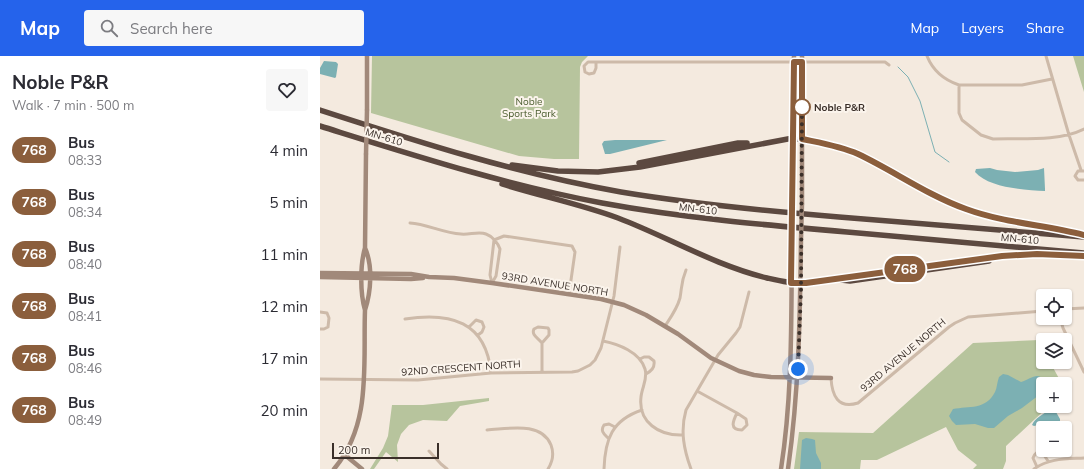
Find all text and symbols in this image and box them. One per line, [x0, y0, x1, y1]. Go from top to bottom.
search box [84, 10, 364, 46]
text: Map [20, 16, 60, 40]
icon: search [98, 17, 120, 39]
text: Search here [130, 19, 213, 38]
text: Map [910, 19, 939, 37]
text: Layers [961, 19, 1004, 37]
text: Share [1026, 19, 1064, 37]
button: heart [266, 69, 308, 111]
text: Noble P&R [12, 70, 109, 94]
park label: Noble Sports Park [502, 95, 557, 120]
text: Walk · 7 min · 500 m [12, 97, 134, 113]
marker: Noble P&R [793, 98, 811, 116]
place label: Noble P&R [814, 101, 865, 114]
street label: MN-610 [364, 125, 404, 149]
text: Bus [68, 133, 95, 152]
text: 768 [21, 141, 47, 159]
text: 4 min [270, 141, 308, 160]
text: 08:33 [68, 152, 102, 168]
text: Bus [68, 185, 95, 204]
text: 768 [21, 193, 47, 211]
text: 5 min [270, 193, 308, 212]
street label: MN-610 [678, 200, 718, 218]
text: 08:34 [68, 204, 102, 220]
street label: MN-610 [1000, 231, 1040, 247]
text: Bus [68, 237, 95, 256]
text: 768 [21, 245, 47, 263]
text: 11 min [261, 245, 308, 264]
text: 08:40 [68, 256, 102, 272]
line badge: 768 [882, 256, 928, 282]
text: 768 [892, 260, 918, 278]
street label: 93RD AVENUE NORTH [501, 269, 609, 299]
text: Bus [68, 289, 95, 308]
map controls [1036, 289, 1072, 457]
button: locate [1036, 289, 1072, 325]
text: 768 [21, 297, 47, 315]
text: 12 min [261, 297, 308, 316]
text: 08:41 [68, 308, 102, 324]
street label: 93RD AVENUE NORTH [858, 315, 948, 395]
button: layers [1036, 333, 1072, 369]
text: Bus [68, 341, 95, 360]
text: 768 [21, 349, 47, 367]
text: 17 min [261, 349, 308, 368]
street label: 92ND CRESCENT NORTH [401, 357, 521, 379]
your location [788, 359, 808, 379]
text: 08:46 [68, 360, 102, 376]
button: + [1036, 377, 1072, 413]
text: Bus [68, 393, 95, 412]
text: 768 [21, 401, 47, 419]
text: 20 min [261, 401, 308, 420]
text: 08:49 [68, 412, 102, 428]
button: − [1036, 421, 1072, 457]
scale bar [332, 441, 439, 460]
text: 200 m [338, 443, 370, 457]

